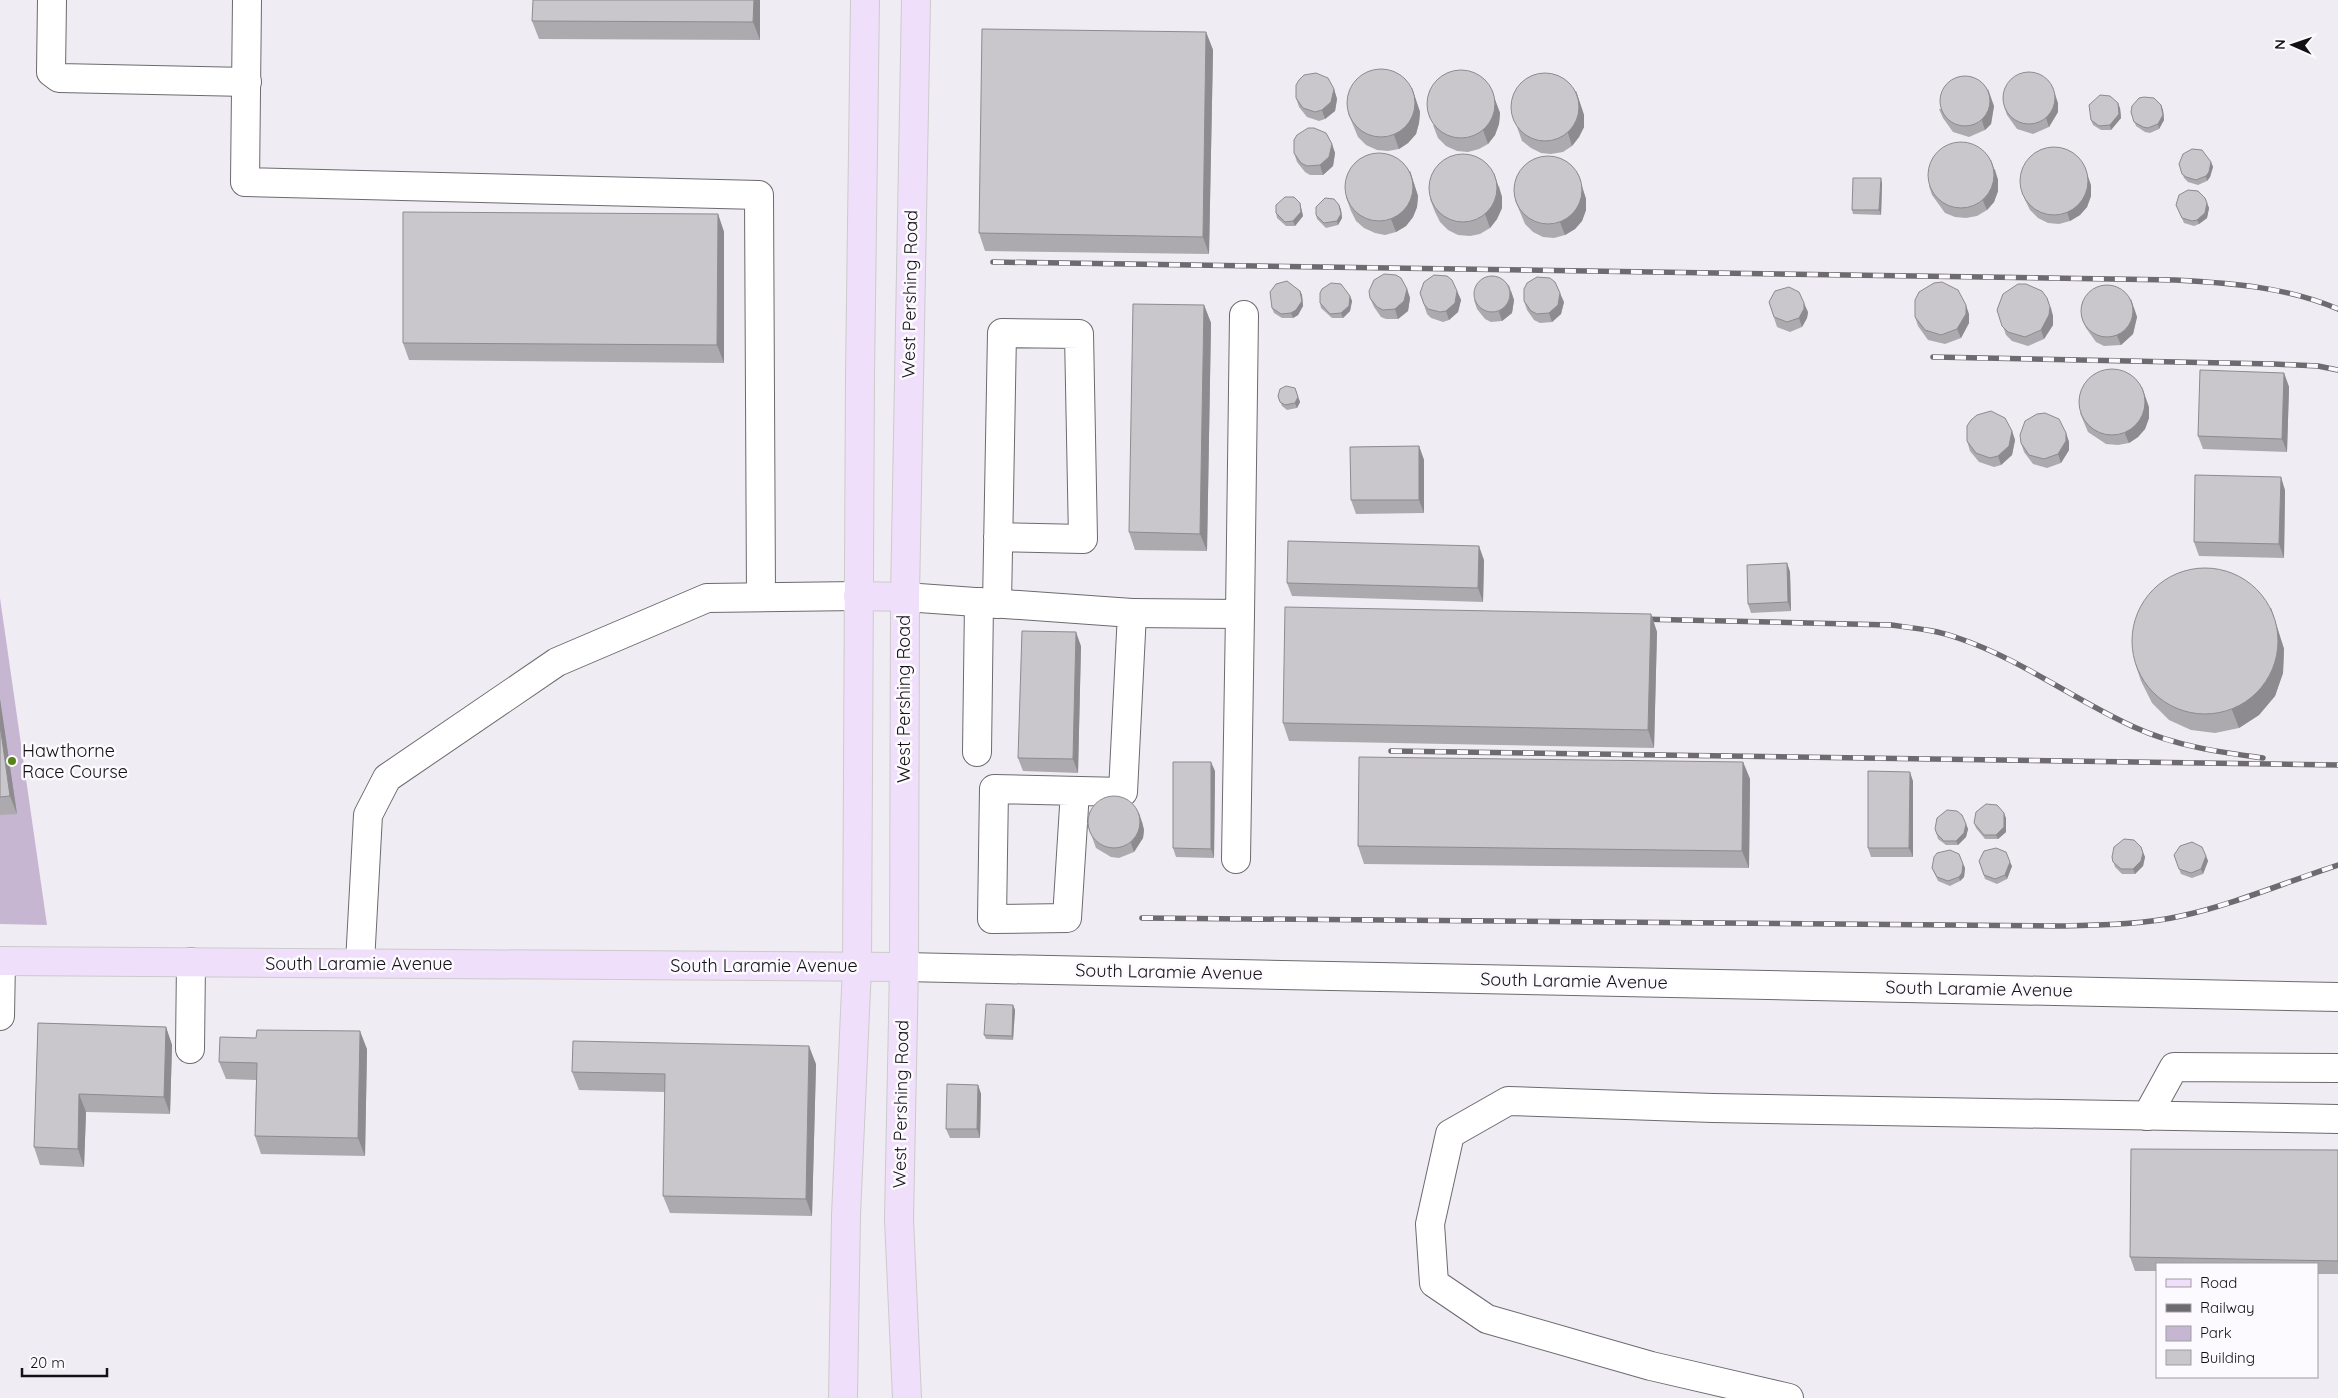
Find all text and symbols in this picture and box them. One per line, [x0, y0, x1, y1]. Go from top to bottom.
north arrow [2268, 20, 2318, 70]
text: N [2271, 39, 2289, 50]
street label: West Pershing Road [897, 210, 922, 378]
street label: West Pershing Road [892, 615, 915, 783]
place label: Hawthorne Race Course [22, 739, 128, 783]
marker: Hawthorne Race Course [6, 755, 18, 767]
street label: South Laramie Avenue [265, 952, 453, 975]
street label: South Laramie Avenue [670, 954, 858, 977]
street label: South Laramie Avenue [1075, 958, 1263, 985]
street label: South Laramie Avenue [1480, 967, 1668, 994]
street label: South Laramie Avenue [1885, 975, 2073, 1002]
street label: West Pershing Road [888, 1020, 913, 1188]
legend [2156, 1263, 2318, 1378]
text: Road [2200, 1273, 2237, 1292]
text: Railway [2200, 1298, 2255, 1317]
text: Park [2200, 1323, 2232, 1342]
scale bar [22, 1346, 108, 1378]
text: Building [2200, 1348, 2255, 1367]
text: 20 m [30, 1353, 65, 1372]

